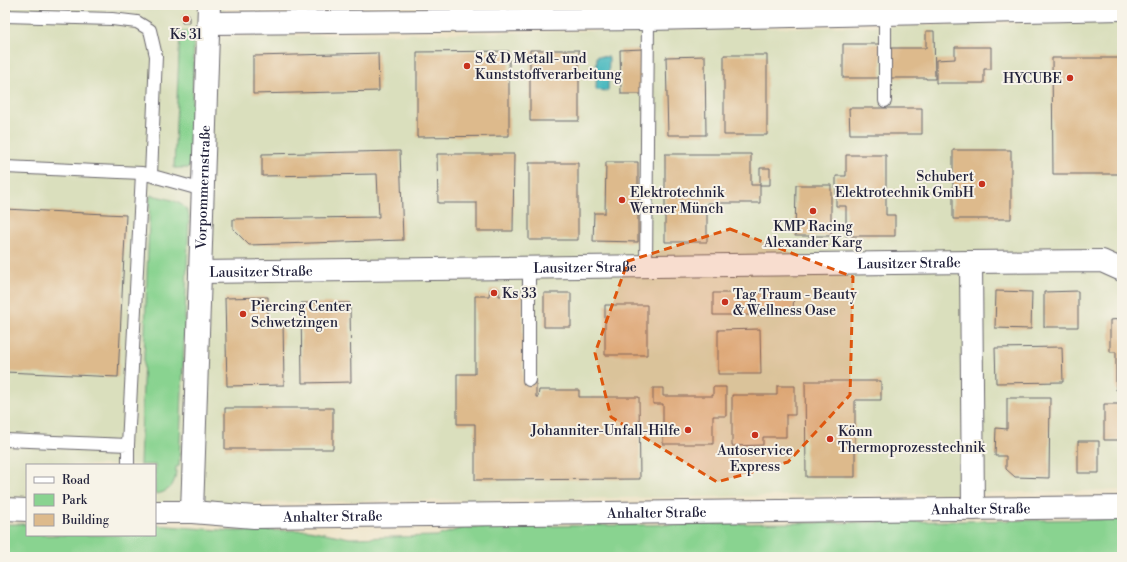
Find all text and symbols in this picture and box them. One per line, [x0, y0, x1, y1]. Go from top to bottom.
marker: Ks 31 [181, 14, 191, 24]
place label: Ks 31 [170, 26, 202, 44]
place label: S & D Metall- und Kunststoffverarbeitung [475, 50, 622, 84]
marker: S & D Metall- und Kunststoffverarbeitung [462, 61, 472, 71]
place label: HYCUBE [1003, 70, 1062, 88]
marker: HYCUBE [1065, 73, 1075, 83]
street label: Vorpommernstraße [193, 125, 215, 251]
place label: Schubert Elektrotechnik GmbH [835, 168, 975, 202]
marker: Schubert Elektrotechnik GmbH [977, 179, 987, 189]
place label: Elektrotechnik Werner Münch [629, 184, 725, 218]
marker: Elektrotechnik Werner Münch [617, 195, 627, 205]
marker: KMP Racing Alexander Karg [808, 206, 818, 216]
place label: KMP Racing Alexander Karg [763, 218, 863, 252]
street label: Lausitzer Straße [857, 254, 961, 273]
street label: Lausitzer Straße [533, 258, 637, 278]
street label: Lausitzer Straße [209, 263, 313, 282]
place label: Ks 33 [502, 285, 537, 303]
place label: Tag Traum - Beauty & Wellness Oase [733, 286, 857, 320]
marker: Ks 33 [489, 288, 499, 298]
marker: Tag Traum - Beauty & Wellness Oase [720, 297, 730, 307]
place label: Piercing Center Schwetzingen [251, 298, 351, 332]
marker: Piercing Center Schwetzingen [238, 309, 248, 319]
place label: Johanniter-Unfall-Hilfe [530, 422, 680, 440]
place label: Könn Thermoprozesstechnik [838, 423, 986, 457]
marker: Johanniter-Unfall-Hilfe [683, 425, 693, 435]
marker: Autoservice Express [750, 430, 760, 440]
marker: Könn Thermoprozesstechnik [825, 434, 835, 444]
place label: Autoservice Express [716, 442, 793, 476]
legend [26, 464, 156, 536]
text: Road [62, 473, 90, 488]
text: Park [62, 493, 88, 508]
street label: Anhalter Straße [930, 500, 1031, 519]
street label: Anhalter Straße [606, 504, 707, 523]
street label: Anhalter Straße [282, 508, 383, 527]
text: Building [61, 513, 110, 528]

